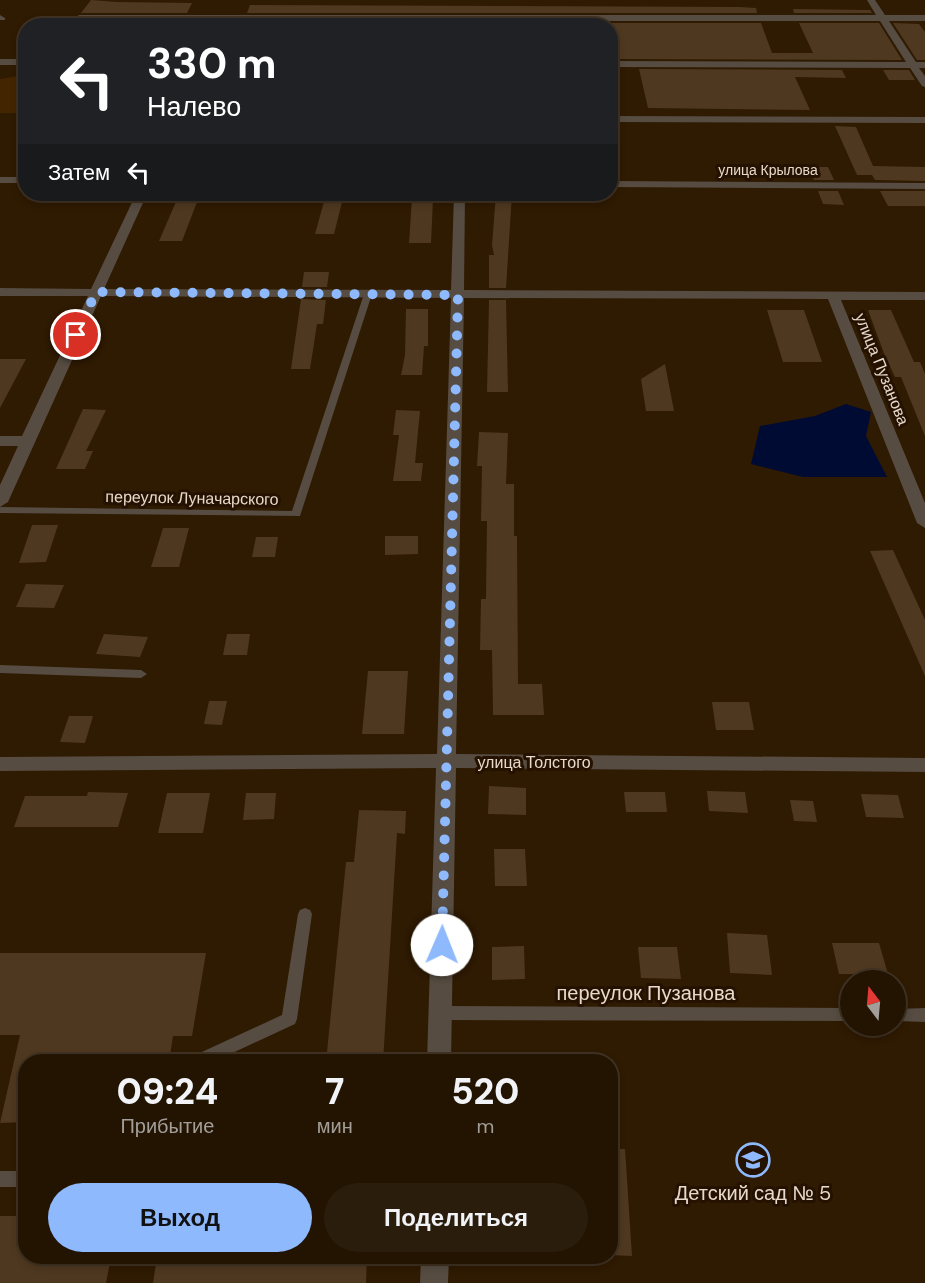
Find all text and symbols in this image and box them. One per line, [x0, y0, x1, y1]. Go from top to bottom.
text: 330 m [147, 36, 277, 91]
icon: left [48, 42, 126, 120]
text: Налево [147, 89, 241, 124]
icon: left [122, 156, 155, 189]
text: Затем [48, 158, 110, 187]
street label: улица Крылова [718, 161, 818, 179]
pin [50, 309, 101, 360]
street label: улица Пузанова [850, 310, 914, 428]
icon: arrive [59, 318, 92, 351]
street label: переулок Луначарского [105, 486, 279, 510]
street label: улица Толстого [477, 752, 591, 773]
position arrow [410, 913, 474, 977]
north arrow [840, 970, 906, 1036]
map controls [840, 970, 906, 1036]
street label: переулок Пузанова [557, 980, 736, 1006]
text: 09:24 [116, 1068, 218, 1115]
text: 7 [325, 1068, 344, 1115]
text: 520 [451, 1068, 520, 1115]
text: Прибытие [120, 1113, 214, 1139]
text: мин [317, 1113, 353, 1139]
text: m [476, 1113, 494, 1139]
school or university icon: Детский сад № 5 [735, 1142, 771, 1178]
place label: Детский сад № 5 [675, 1180, 831, 1206]
button: Выход [48, 1183, 312, 1252]
button: Поделиться [324, 1183, 588, 1252]

